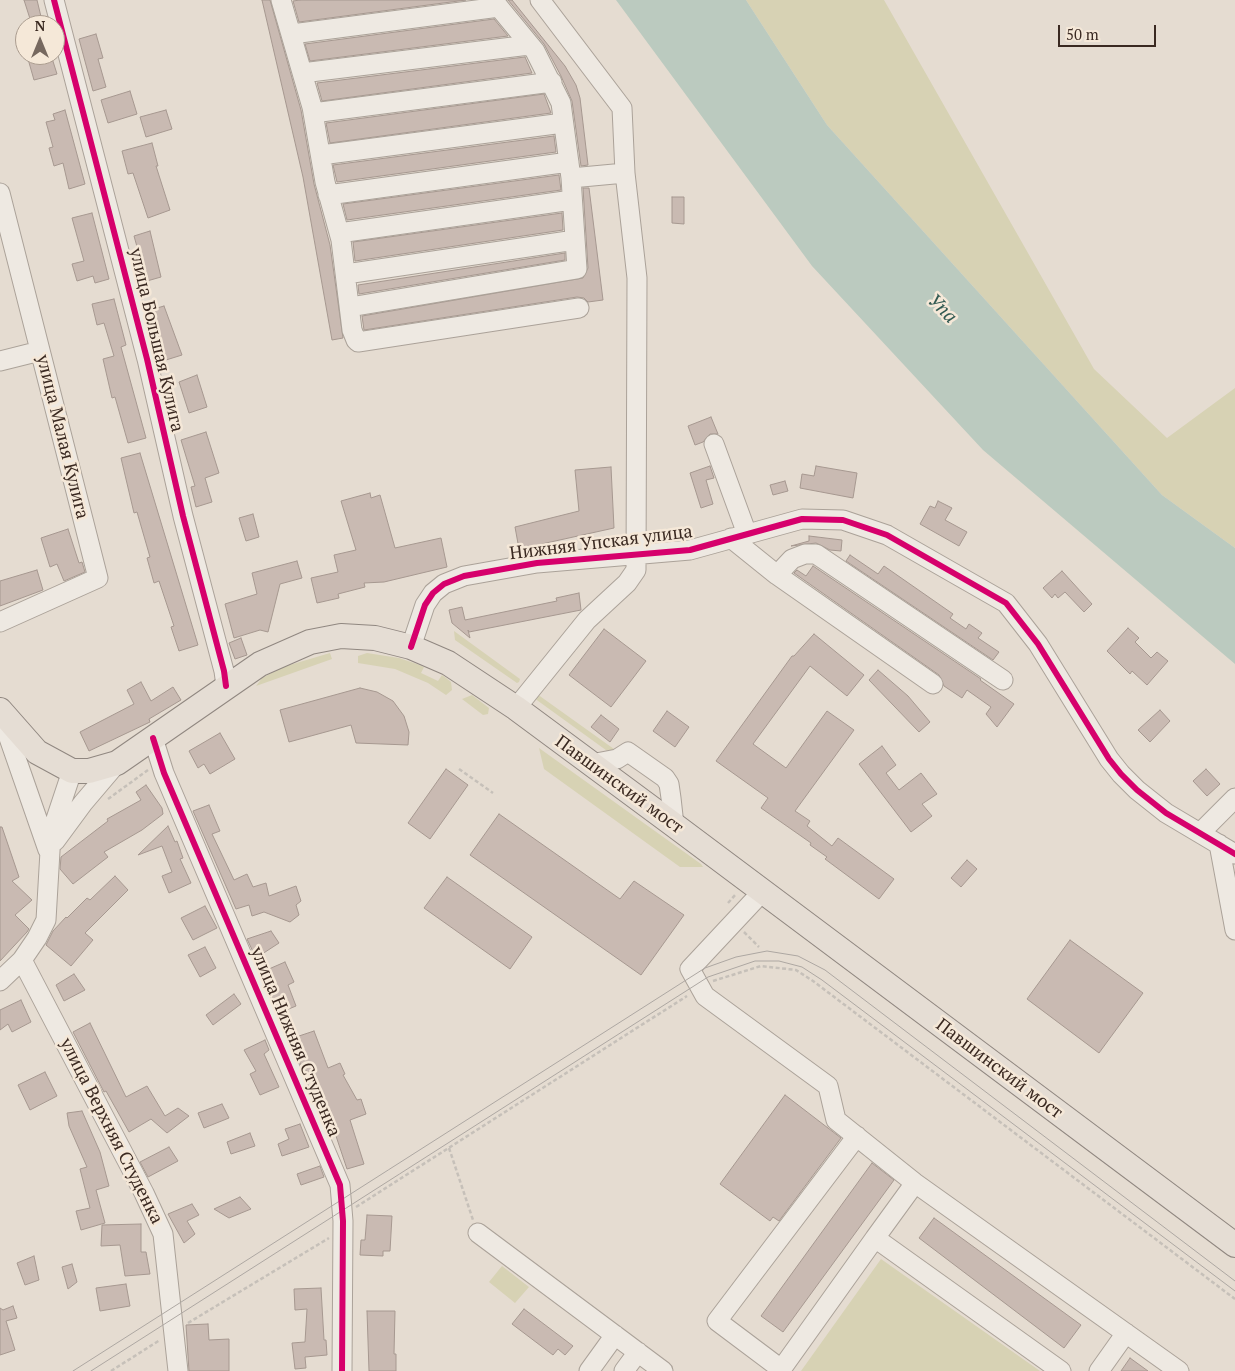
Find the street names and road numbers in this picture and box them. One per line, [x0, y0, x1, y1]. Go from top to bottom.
street label: улица Большая Кулига [124, 246, 188, 434]
street label: улица Малая Кулига [31, 353, 93, 521]
street label: Нижняя Упская улица [508, 521, 694, 565]
street label: Павшинский мост [551, 731, 687, 839]
street label: улица Нижняя Cтуденкa [245, 944, 345, 1140]
street label: Павшинский мост [931, 1014, 1067, 1124]
street label: улица Верхняя Студенка [55, 1034, 167, 1228]

